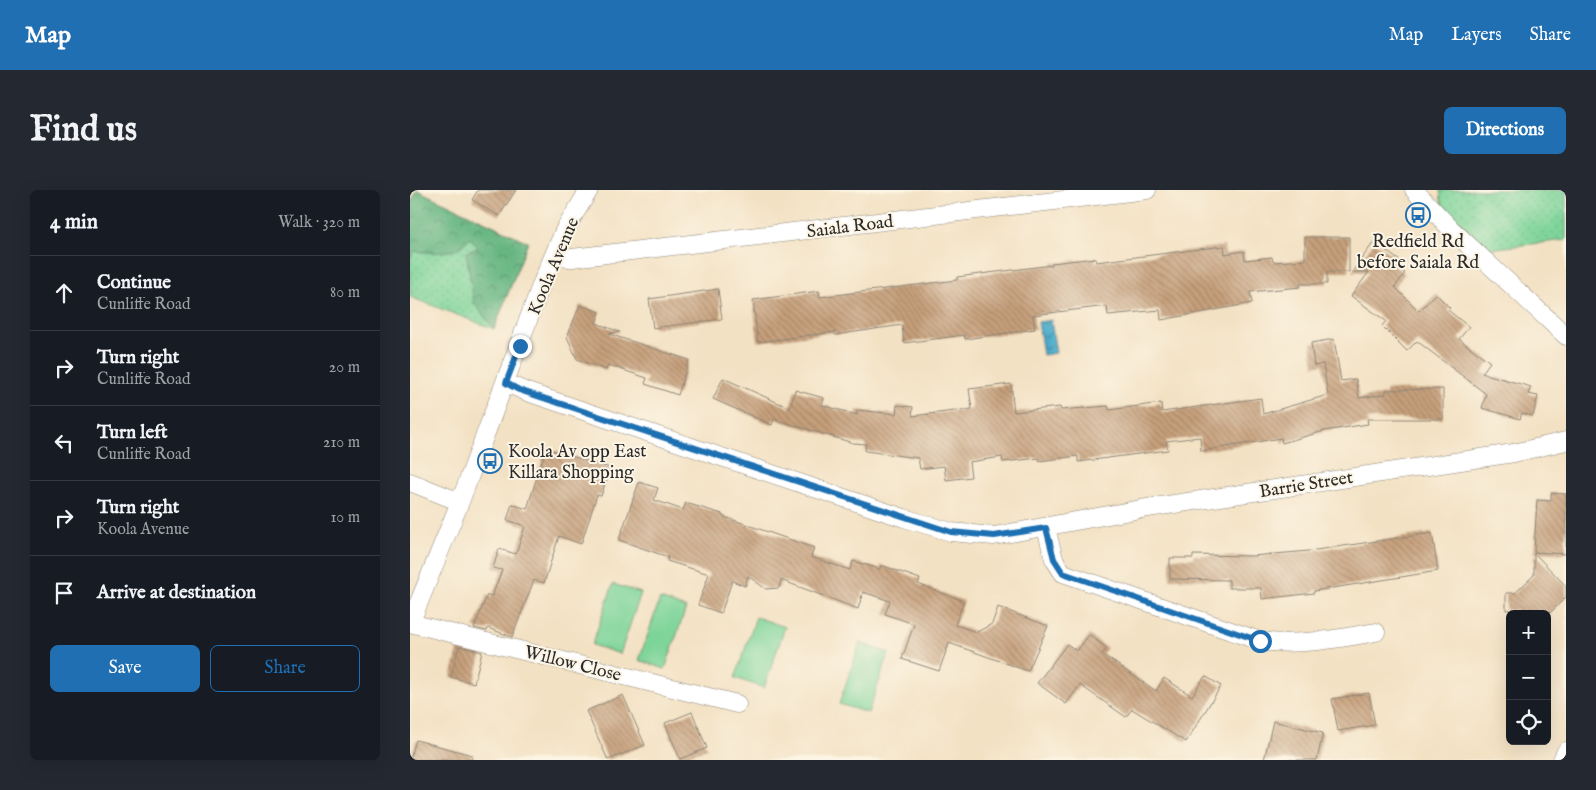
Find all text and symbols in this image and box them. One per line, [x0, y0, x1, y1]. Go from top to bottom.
text: Map [25, 20, 71, 51]
text: Map [1389, 24, 1423, 47]
text: Layers [1451, 24, 1502, 47]
text: Share [1530, 24, 1571, 47]
button: Directions [1444, 107, 1566, 154]
text: Find us [30, 108, 137, 153]
bus stop icon: Redfield Rd before Saiala Rd [1405, 202, 1431, 228]
text: 4 min [50, 209, 98, 236]
street label: Saiala Road [806, 211, 895, 244]
text: Walk · 320 m [278, 213, 360, 233]
street label: Koola Avenue [523, 214, 585, 319]
place label: Redfield Rd before Saiala Rd [1357, 231, 1480, 275]
text: Continue [97, 271, 171, 295]
icon: ahead [50, 279, 78, 307]
text: 80 m [330, 283, 360, 303]
text: Cunliffe Road [97, 295, 190, 315]
route end [509, 335, 532, 358]
text: Turn right [97, 346, 179, 370]
icon: right [50, 354, 78, 382]
text: 20 m [329, 358, 360, 378]
text: Cunliffe Road [97, 370, 190, 390]
text: Turn left [97, 421, 168, 445]
icon: left [50, 429, 78, 457]
text: 210 m [323, 433, 360, 453]
place label: Koola Av opp East Killara Shopping [508, 441, 647, 485]
text: Cunliffe Road [97, 445, 190, 465]
bus stop icon: Koola Av opp East Killara Shopping [477, 448, 503, 474]
street label: Barrie Street [1258, 467, 1355, 504]
text: Turn right [97, 496, 179, 520]
icon: right [50, 504, 78, 532]
text: 10 m [330, 508, 360, 528]
text: Koola Avenue [97, 520, 189, 540]
icon: arrive [50, 579, 78, 607]
text: Arrive at destination [97, 581, 256, 605]
map controls [1506, 610, 1551, 745]
button: + [1506, 610, 1551, 655]
route start [1249, 630, 1272, 653]
street label: Willow Close [522, 641, 623, 688]
button: Save [50, 645, 200, 692]
button: Share [210, 645, 360, 692]
button: − [1506, 655, 1551, 700]
button: locate [1506, 700, 1551, 745]

